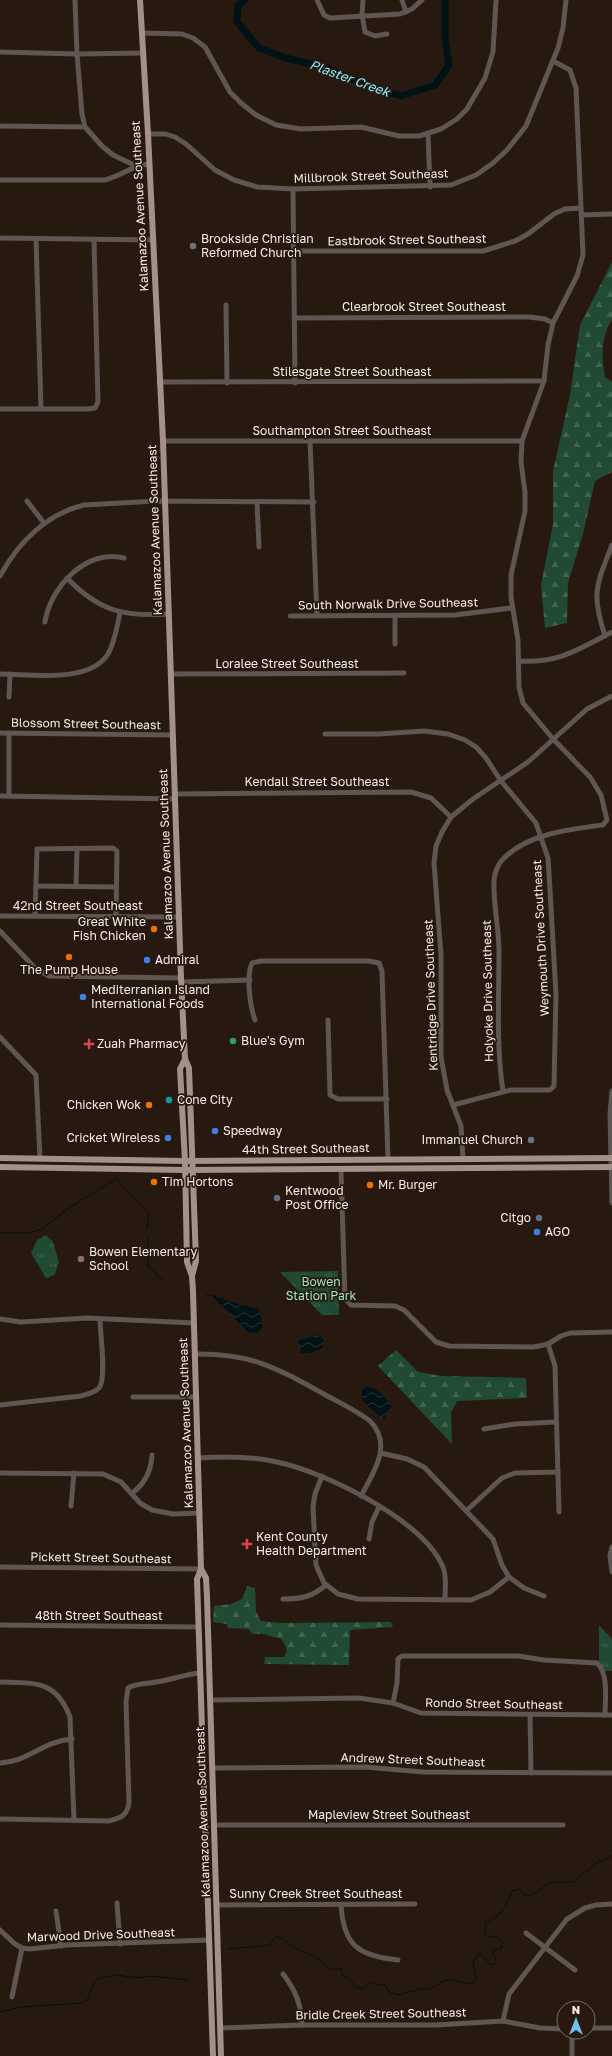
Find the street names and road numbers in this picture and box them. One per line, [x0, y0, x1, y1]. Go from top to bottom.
street label: Kalamazoo Avenue Southeast [128, 120, 151, 292]
street label: Millbrook Street Southeast [293, 165, 449, 186]
street label: Eastbrook Street Southeast [327, 231, 487, 248]
street label: Clearbrook Street Southeast [342, 299, 506, 314]
street label: Stilesgate Street Southeast [272, 364, 432, 379]
street label: Southampton Street Southeast [252, 423, 432, 438]
street label: Kalamazoo Avenue Southeast [144, 444, 165, 616]
street label: South Norwalk Drive Southeast [298, 594, 479, 613]
street label: Loralee Street Southeast [215, 656, 359, 671]
street label: Blossom Street Southeast [11, 715, 161, 732]
street label: Kalamazoo Avenue Southeast [155, 768, 176, 940]
street label: Kendall Street Southeast [245, 774, 390, 789]
street label: Weymouth Drive Southeast [529, 859, 552, 1017]
street label: 42nd Street Southeast [13, 898, 143, 913]
street label: Kentridge Drive Southeast [420, 919, 441, 1071]
street label: Holyoke Drive Southeast [479, 920, 496, 1062]
street label: 44th Street Southeast [242, 1140, 370, 1157]
street label: Kalamazoo Avenue Southeast [175, 1337, 196, 1509]
street label: Pickett Street Southeast [30, 1549, 172, 1566]
street label: 48th Street Southeast [35, 1608, 163, 1623]
street label: Rondo Street Southeast [425, 1695, 563, 1712]
street label: Kalamazoo Avenue Southeast [192, 1726, 213, 1898]
street label: Andrew Street Southeast [340, 1749, 486, 1770]
street label: Mapleview Street Southeast [308, 1807, 470, 1822]
street label: Sunny Creek Street Southeast [229, 1886, 403, 1901]
street label: Marwood Drive Southeast [27, 1924, 176, 1945]
street label: Bridle Creek Street Southeast [295, 2005, 467, 2022]

